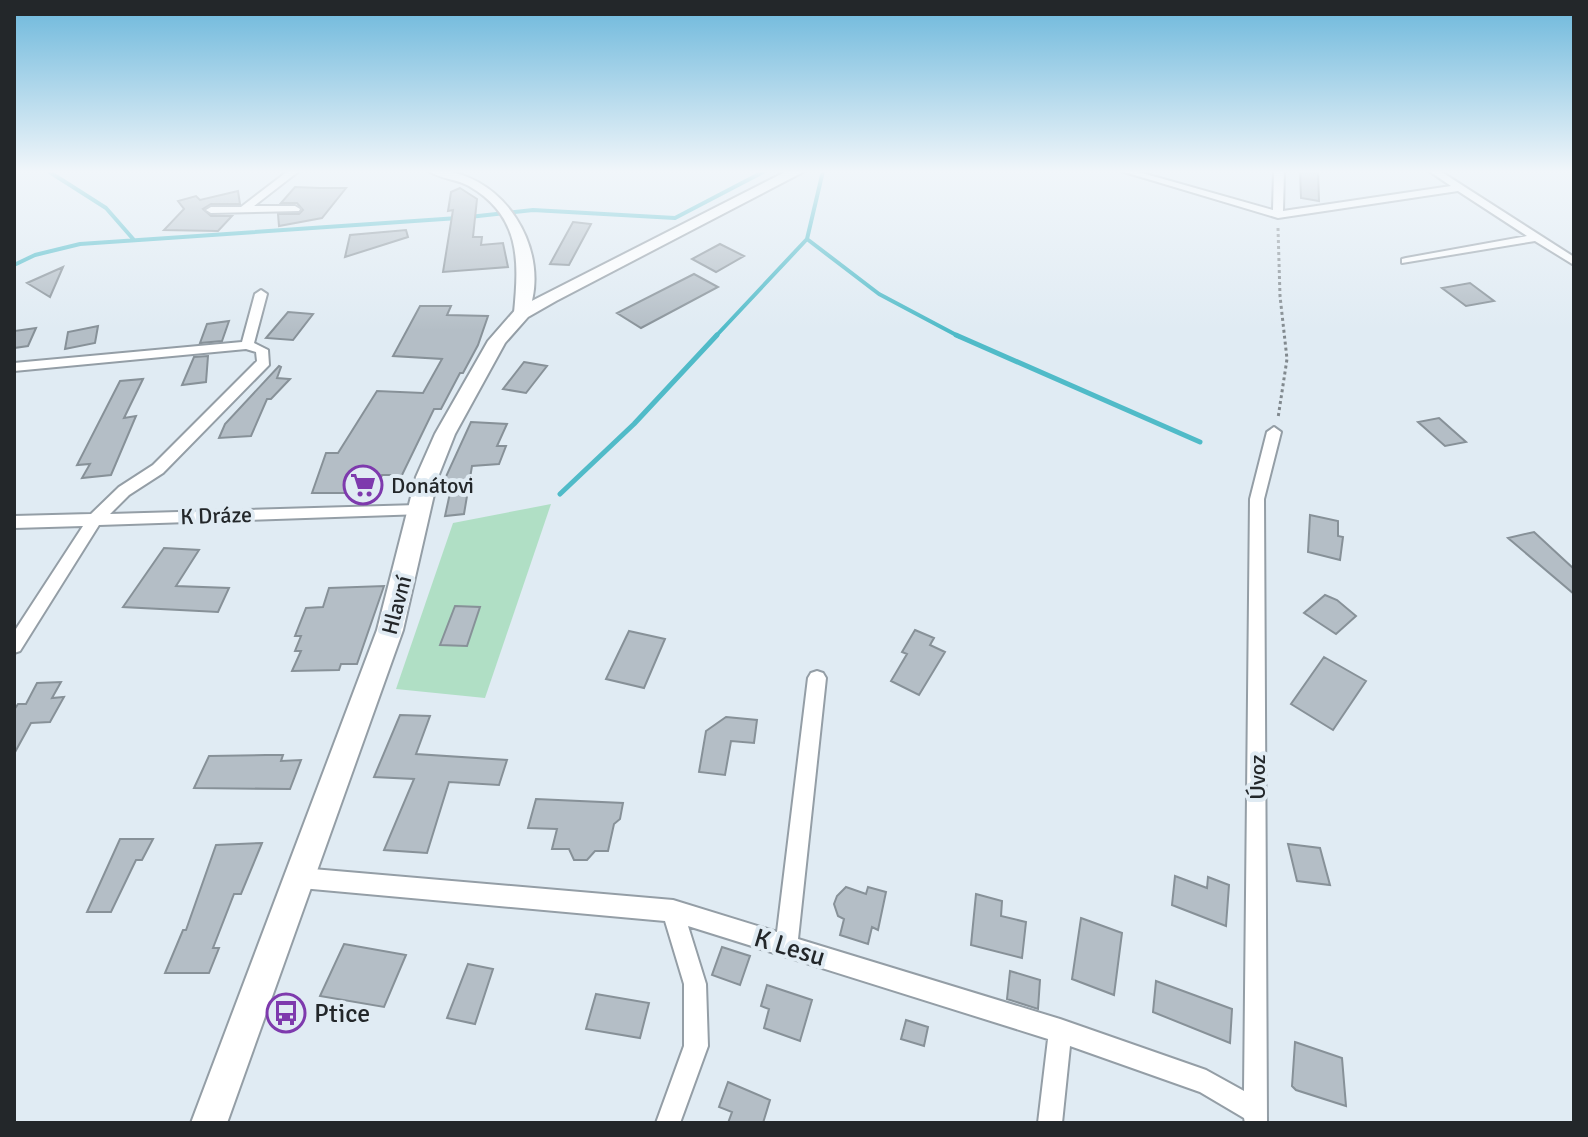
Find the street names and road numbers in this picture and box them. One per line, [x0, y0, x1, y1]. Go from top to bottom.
street label: K Dráze [180, 501, 252, 530]
street label: Hlavní [376, 573, 417, 638]
street label: Úvoz [1244, 754, 1271, 800]
street label: K Lesu [750, 922, 829, 974]

